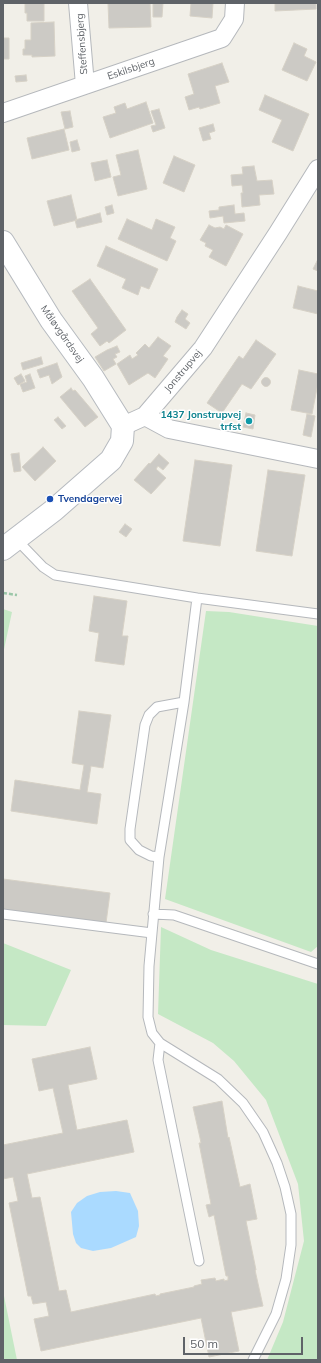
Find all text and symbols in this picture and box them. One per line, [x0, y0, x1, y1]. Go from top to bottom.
street label: Steffensbjerg [74, 13, 90, 75]
street label: Eskilsbjerg [106, 55, 156, 83]
street label: Måløvgårdsvej [38, 303, 86, 365]
street label: Jonstrupvej [162, 347, 204, 395]
place label: 1437 Jonstrupvej trfst [161, 409, 241, 432]
marker: 1437 Jonstrupvej trfst [244, 416, 254, 426]
place label: Tvendagervej [58, 493, 122, 505]
marker: Tvendagervej [45, 494, 55, 504]
scale bar [185, 1329, 305, 1355]
text: 50 m [190, 1336, 218, 1351]

